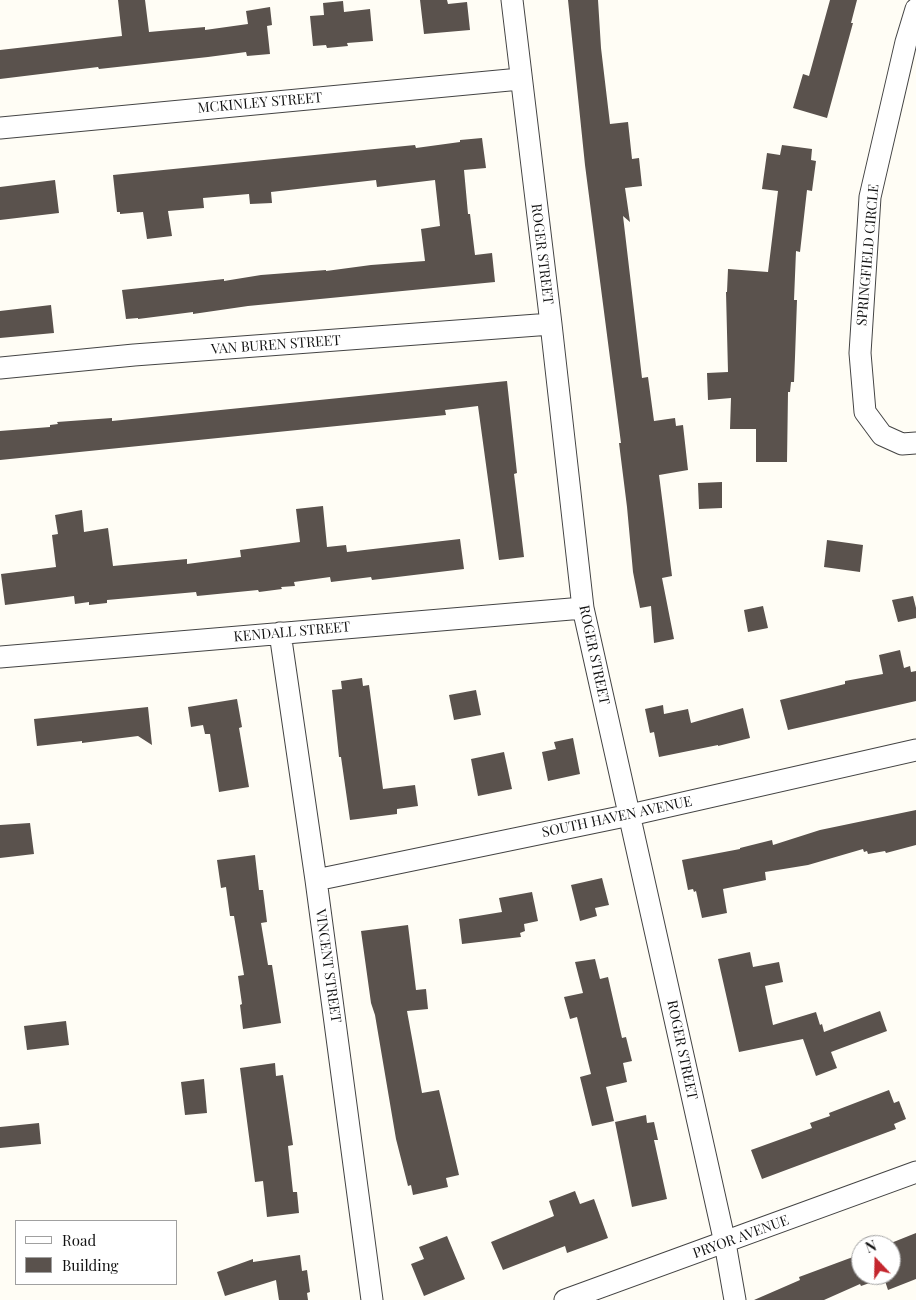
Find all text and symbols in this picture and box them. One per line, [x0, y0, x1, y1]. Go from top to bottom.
street label: MCKINLEY STREET [197, 89, 323, 117]
street label: SPRINGFIELD CIRCLE [853, 183, 883, 327]
street label: ROGER STREET [527, 203, 557, 305]
street label: VAN BUREN STREET [211, 332, 341, 358]
street label: ROGER STREET [575, 604, 613, 706]
street label: KENDALL STREET [233, 619, 351, 645]
street label: SOUTH HAVEN AVENUE [540, 793, 694, 841]
street label: VINCENT STREET [312, 908, 344, 1024]
street label: ROGER STREET [663, 999, 701, 1101]
street label: PRYOR AVENUE [691, 1212, 791, 1262]
legend [15, 1220, 178, 1285]
text: Road [62, 1230, 96, 1250]
north arrow [851, 1235, 901, 1285]
text: N [863, 1236, 879, 1257]
text: Building [62, 1255, 118, 1275]

